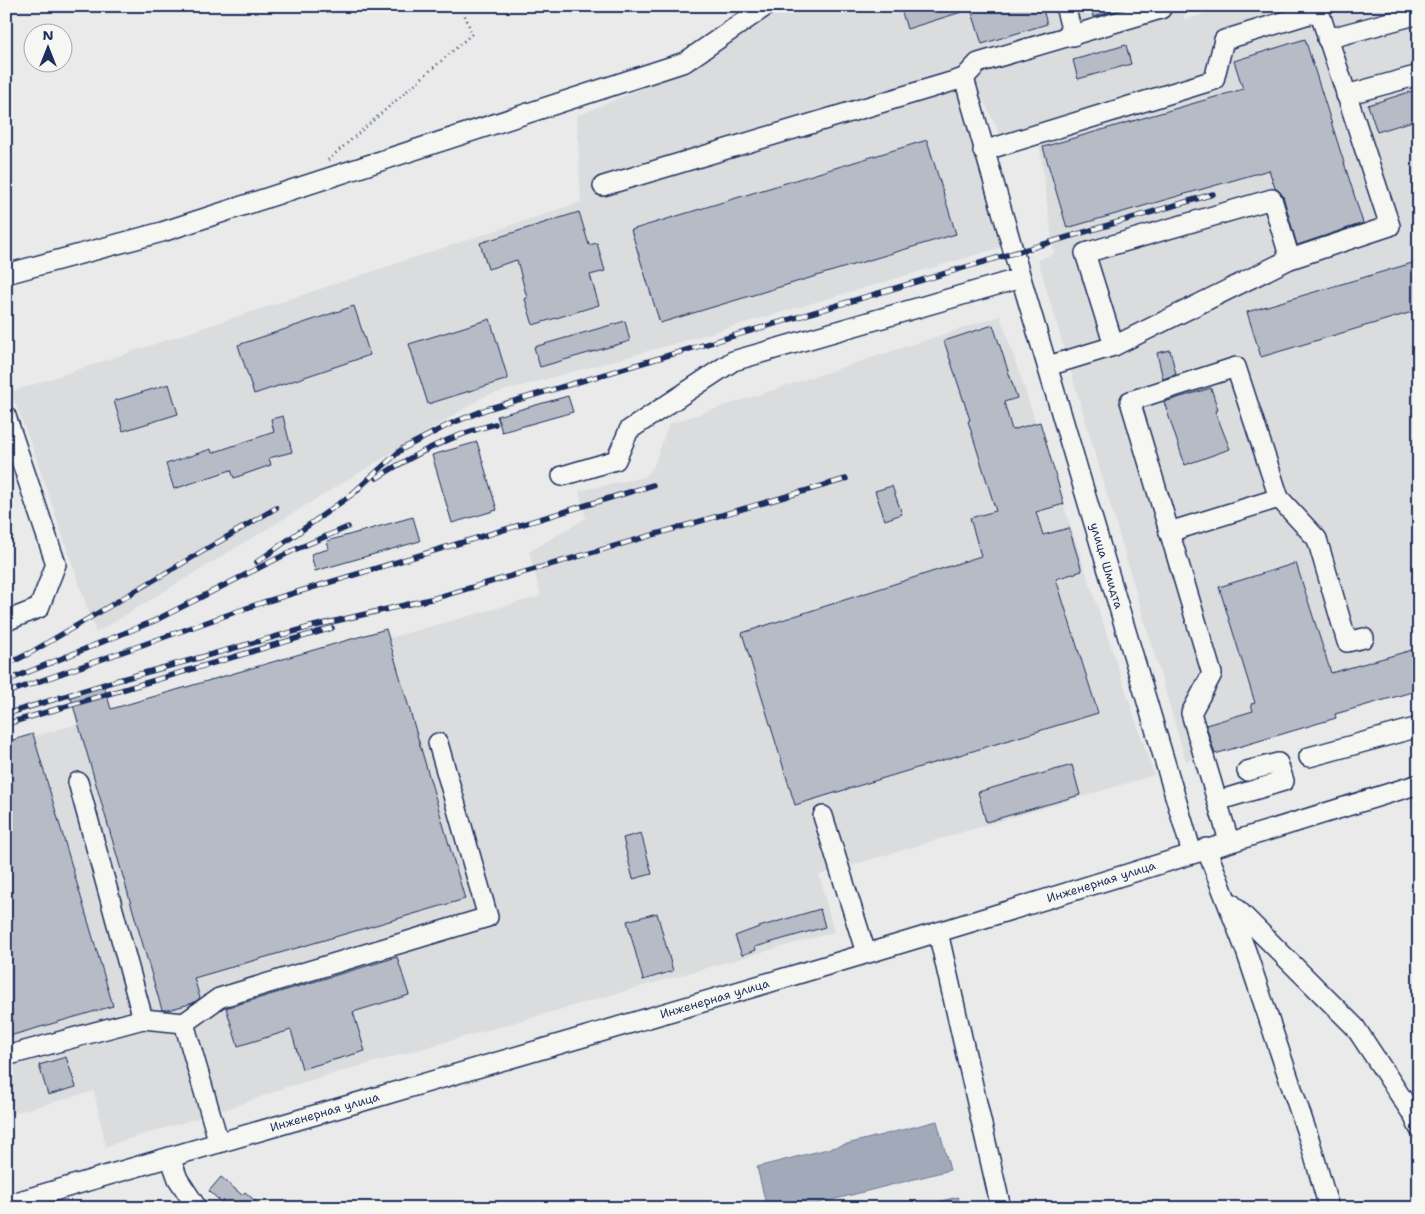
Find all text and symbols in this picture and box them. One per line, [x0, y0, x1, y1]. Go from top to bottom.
north arrow [22, 22, 72, 72]
text: N [42, 26, 54, 44]
street label: улица Шмидта [1086, 521, 1127, 611]
street label: Инженерная улица [1045, 857, 1158, 906]
street label: Инженерная улица [658, 975, 772, 1022]
street label: Инженерная улица [268, 1089, 382, 1136]

